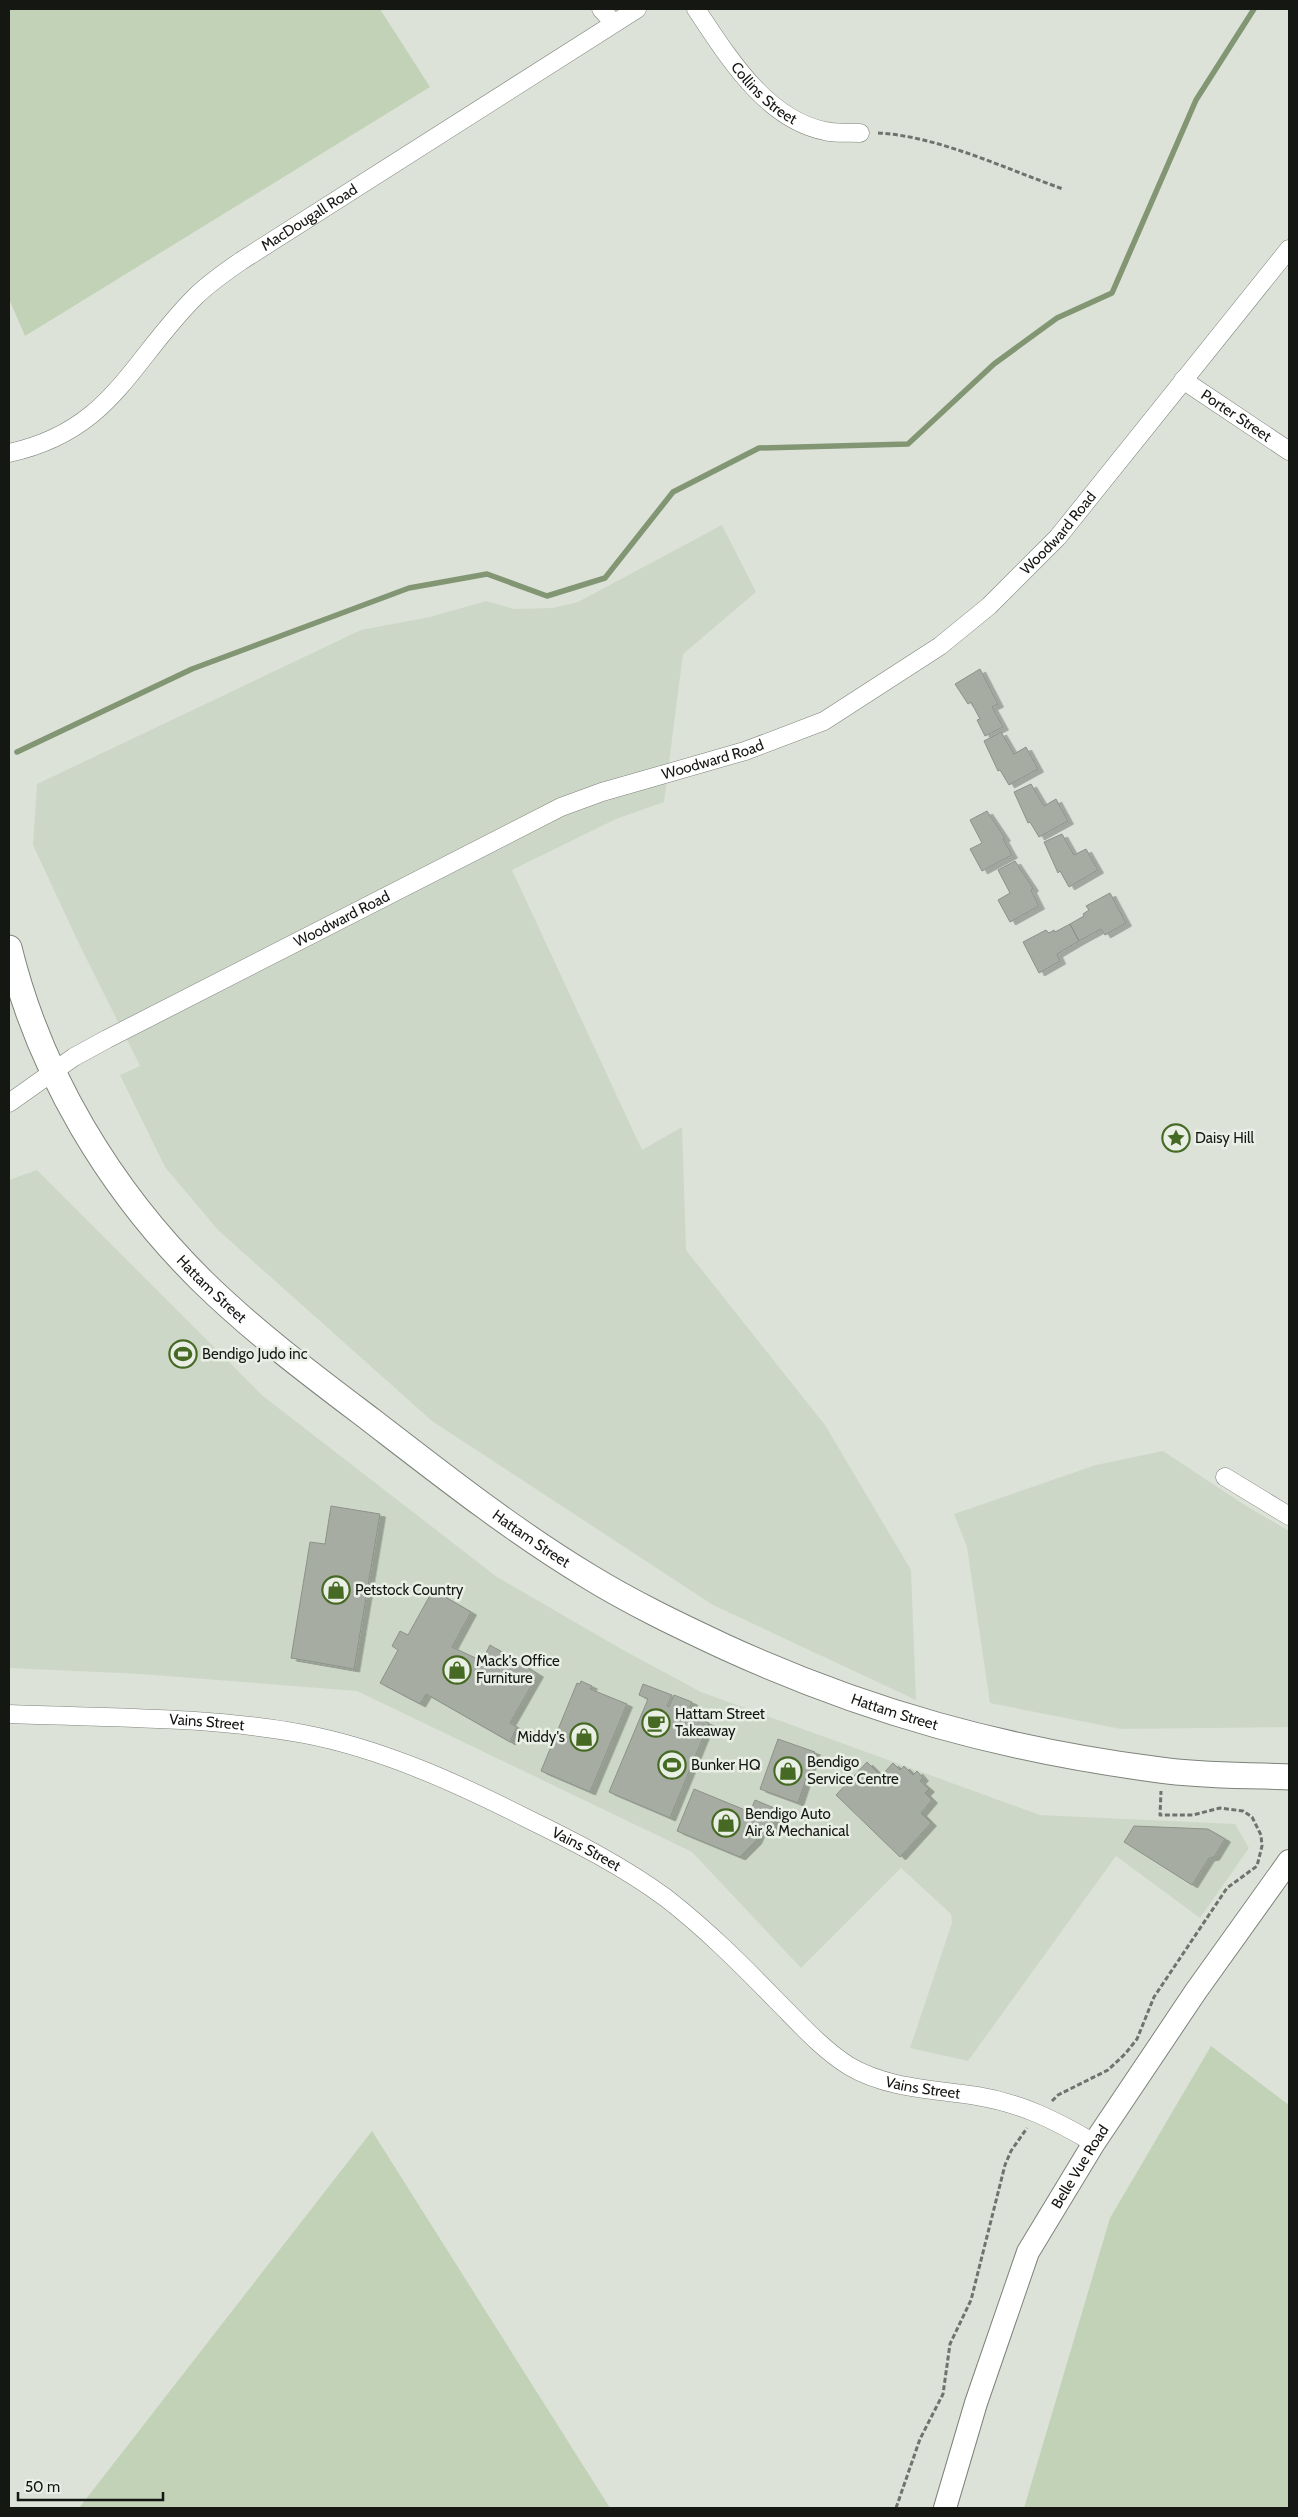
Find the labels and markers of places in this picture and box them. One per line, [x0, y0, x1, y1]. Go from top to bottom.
place icon: Daisy Hill [1161, 1123, 1191, 1153]
place label: Daisy Hill [1195, 1129, 1254, 1147]
sports icon: Bendigo Judo inc [168, 1339, 198, 1369]
place label: Bendigo Judo inc [202, 1345, 308, 1363]
shop icon: Petstock Country [321, 1575, 351, 1605]
place label: Petstock Country [355, 1581, 464, 1599]
place label: Mack's Office Furniture [476, 1652, 560, 1687]
shop icon: Mack's Office Furniture [442, 1655, 472, 1685]
place label: Hattam Street Takeaway [675, 1705, 765, 1740]
cafe icon: Hattam Street Takeaway [641, 1708, 671, 1738]
shop icon: Middy's [569, 1722, 599, 1752]
place label: Middy's [517, 1728, 565, 1746]
sports icon: Bunker HQ [657, 1750, 687, 1780]
place label: Bendigo Service Centre [807, 1753, 899, 1788]
place label: Bunker HQ [691, 1756, 760, 1774]
shop icon: Bendigo Service Centre [773, 1756, 803, 1786]
place label: Bendigo Auto Air & Mechanical [745, 1805, 849, 1840]
shop icon: Bendigo Auto Air & Mechanical [711, 1808, 741, 1838]

